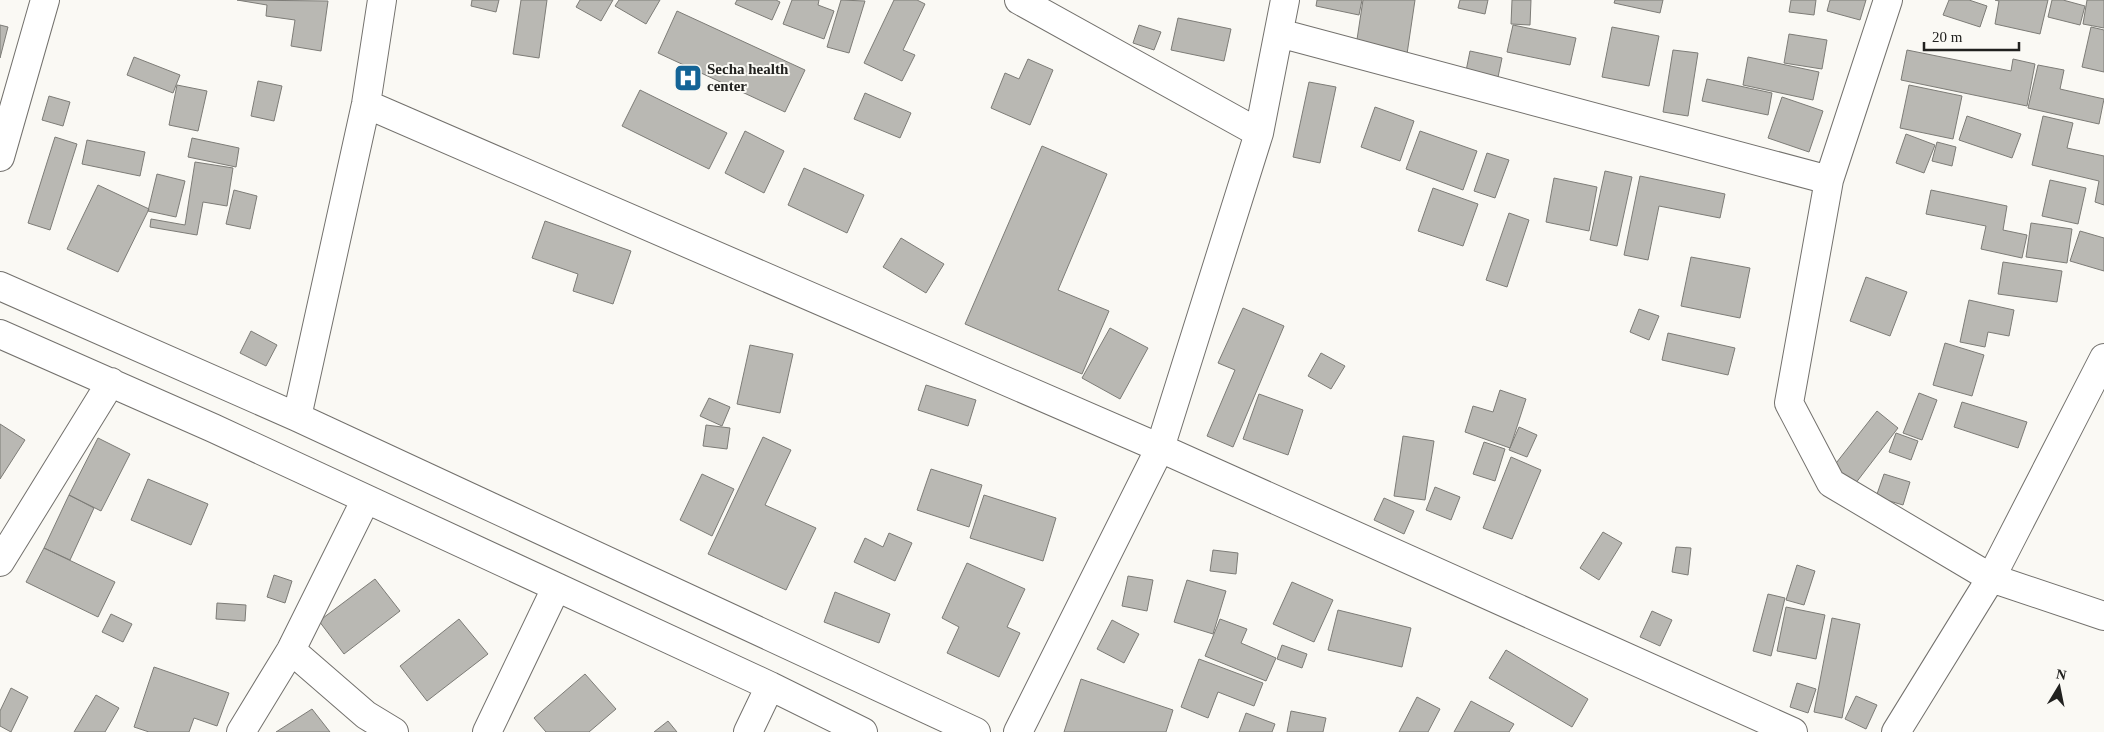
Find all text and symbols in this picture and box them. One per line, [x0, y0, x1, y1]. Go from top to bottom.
scale bar [1924, 20, 2019, 52]
text: 20 m [1932, 29, 1963, 45]
place label: Secha health center [707, 61, 789, 94]
hospital icon: Secha health center [673, 63, 703, 93]
north arrow [2034, 662, 2084, 712]
text: N [2055, 666, 2067, 683]

